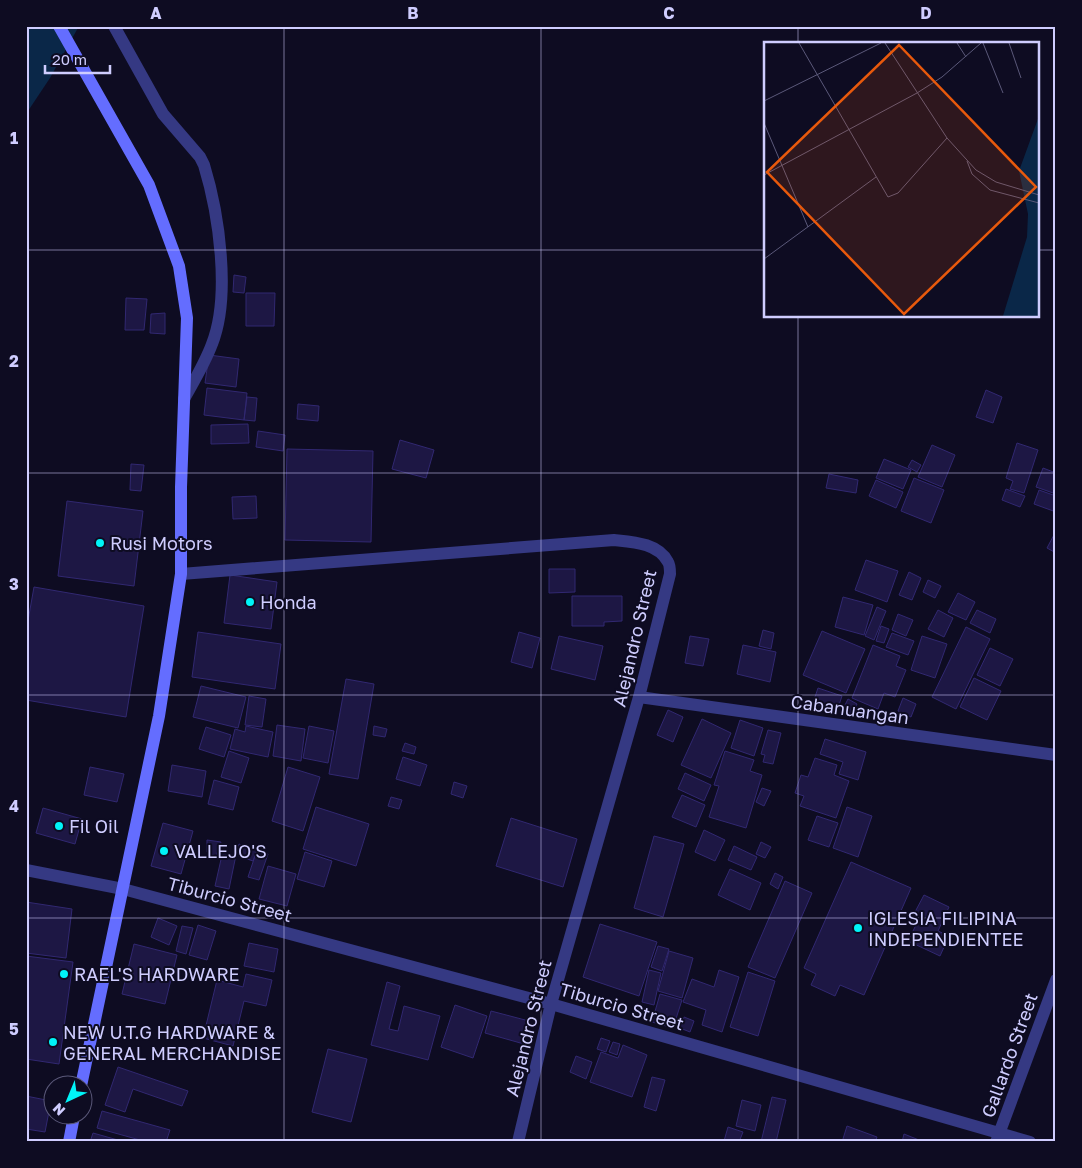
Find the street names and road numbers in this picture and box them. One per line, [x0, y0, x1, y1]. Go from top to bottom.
street label: Alejandro Street [608, 567, 660, 709]
street label: Cabanuangan [789, 690, 911, 728]
street label: Tiburcio Street [165, 872, 295, 926]
street label: Alejandro Street [500, 957, 556, 1099]
street label: Tiburcio Street [557, 978, 687, 1034]
street label: Gallardo Street [976, 990, 1042, 1120]

